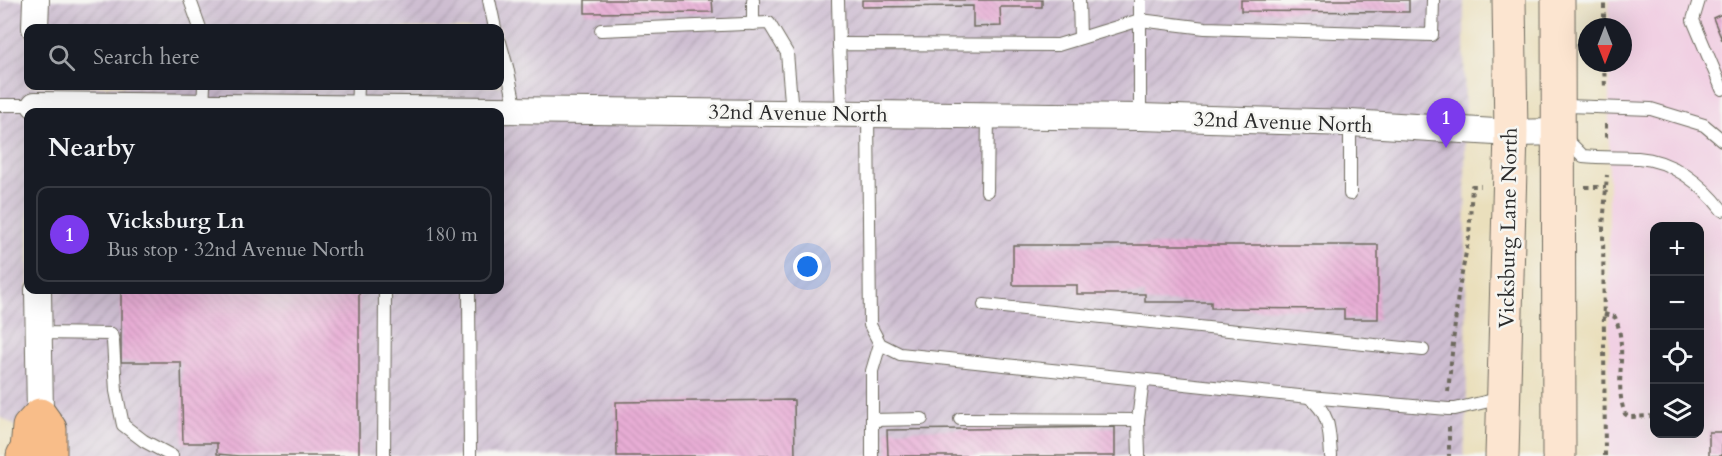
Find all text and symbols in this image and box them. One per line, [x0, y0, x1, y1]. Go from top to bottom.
north arrow [1578, 18, 1632, 72]
search box [24, 24, 504, 90]
icon: search [45, 41, 78, 74]
text: Search here [93, 42, 200, 72]
street label: 32nd Avenue North [708, 97, 888, 130]
pin: 1 [1426, 98, 1466, 148]
street label: 32nd Avenue North [1193, 105, 1373, 140]
street label: Vicksburg Lane North [1492, 127, 1525, 329]
text: Nearby [48, 130, 136, 165]
text: Vicksburg Ln [107, 206, 245, 236]
text: 1 [64, 221, 75, 248]
text: 180 m [425, 221, 478, 248]
map controls [1650, 222, 1704, 438]
button: + [1650, 222, 1704, 276]
text: Bus stop · 32nd Avenue North [107, 236, 364, 263]
your location [793, 252, 822, 281]
button: − [1650, 276, 1704, 330]
button: locate [1650, 330, 1704, 384]
button: layers [1650, 384, 1704, 438]

